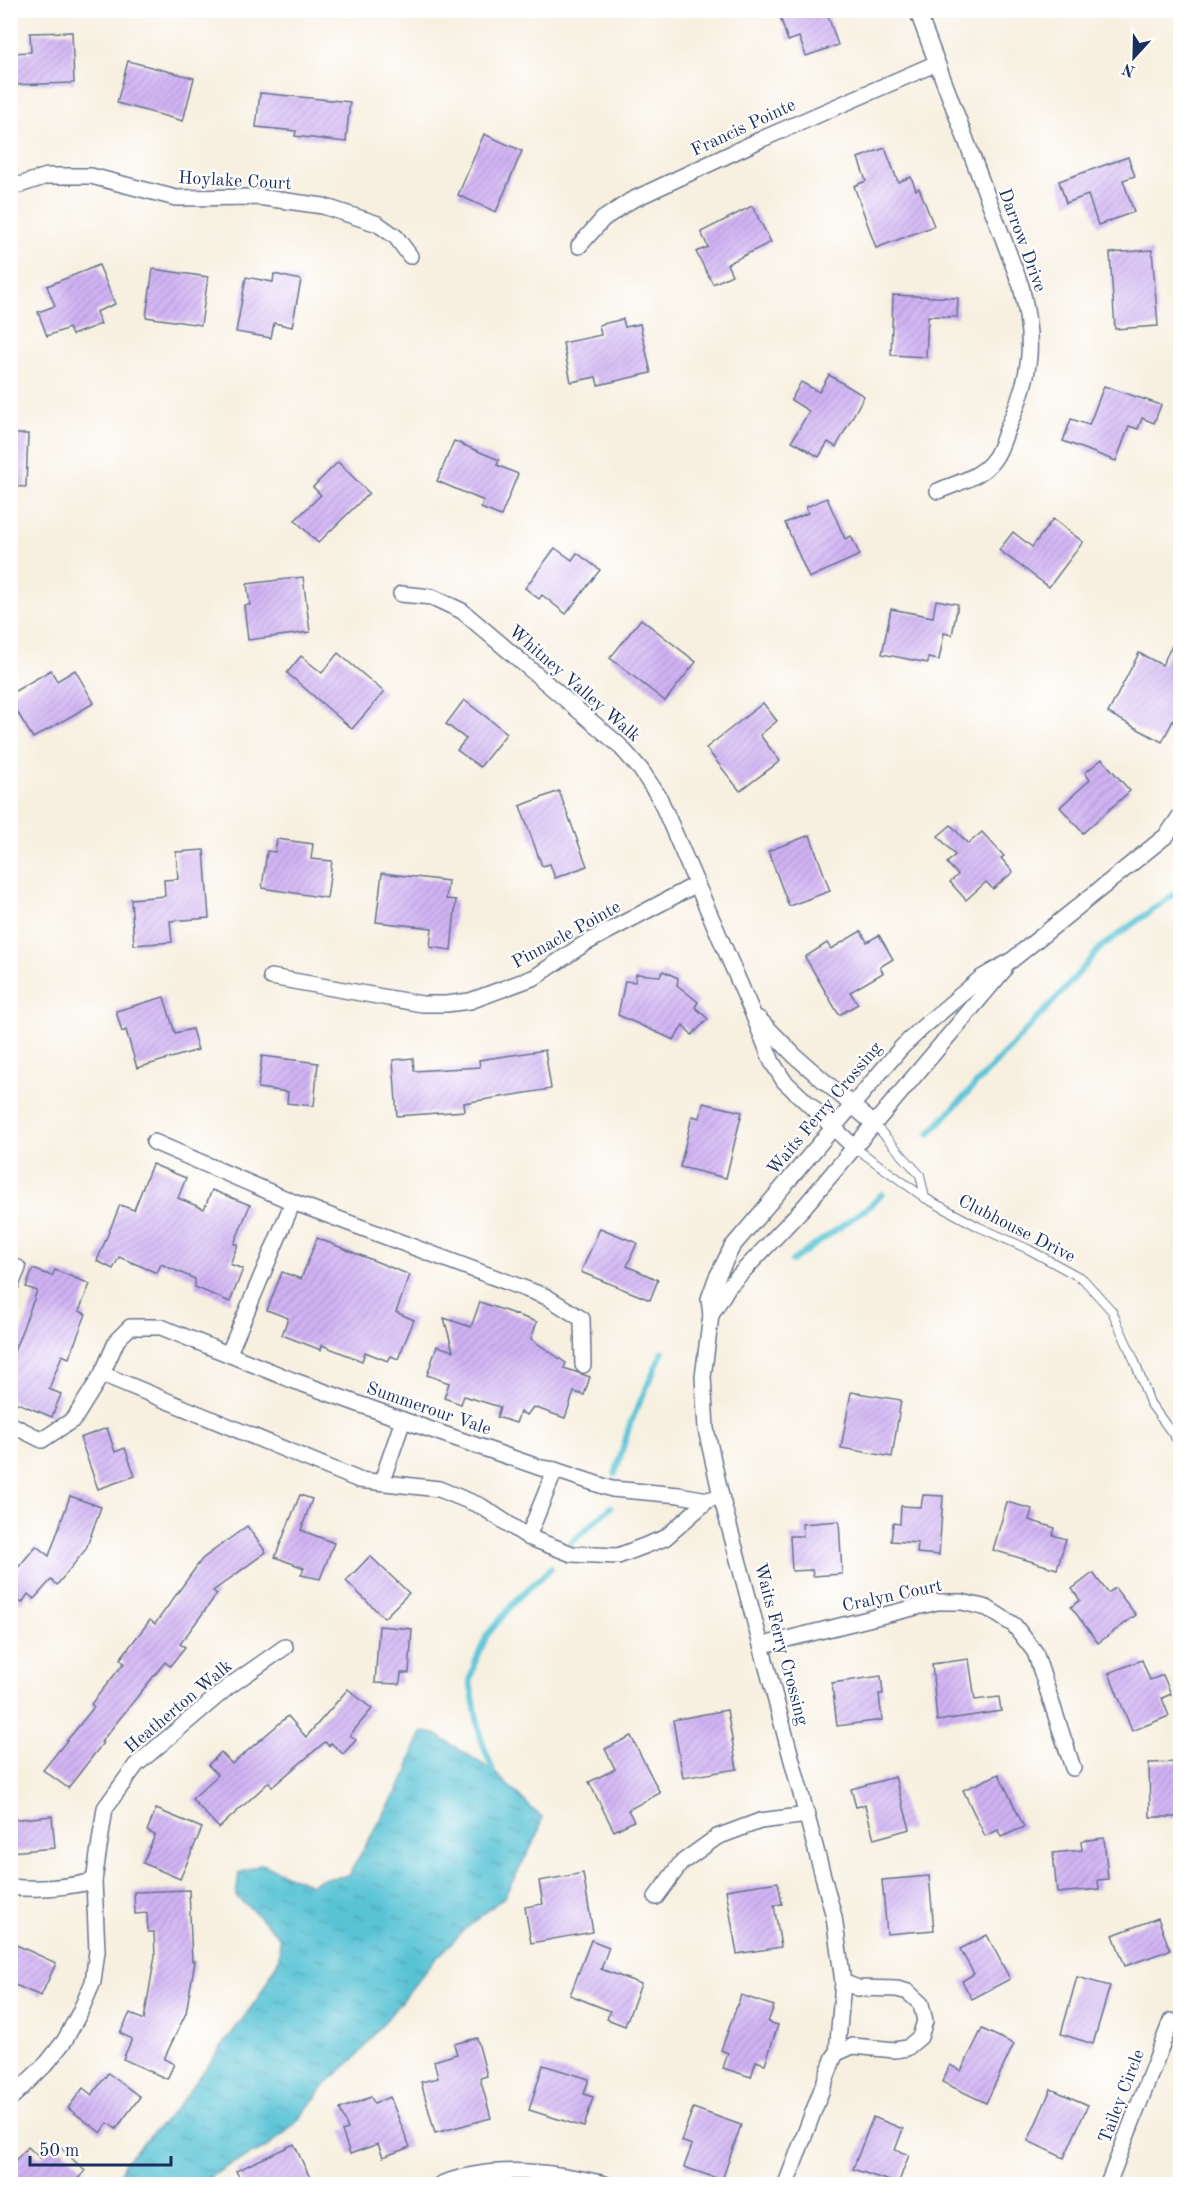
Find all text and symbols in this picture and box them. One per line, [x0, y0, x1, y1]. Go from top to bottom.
north arrow [1104, 27, 1164, 87]
text: N [1120, 59, 1138, 79]
street label: Francis Pointe [688, 96, 798, 160]
street label: Hoylake Court [178, 169, 292, 193]
street label: Darrow Drive [995, 186, 1049, 294]
street label: Whitney Valley Walk [505, 622, 643, 746]
street label: Pinnacle Pointe [509, 898, 624, 972]
street label: Waits Ferry Crossing [764, 1039, 886, 1179]
street label: Clubhouse Drive [955, 1192, 1078, 1266]
street label: Summerour Vale [364, 1379, 493, 1439]
street label: Waits Ferry Crossing [751, 1561, 811, 1728]
street label: Cralyn Court [841, 1577, 944, 1615]
street label: Heatherton Walk [122, 1657, 236, 1757]
street label: Tailey Circle [1096, 2047, 1148, 2146]
scale bar [30, 2129, 171, 2167]
text: 50 m [39, 2142, 79, 2160]

